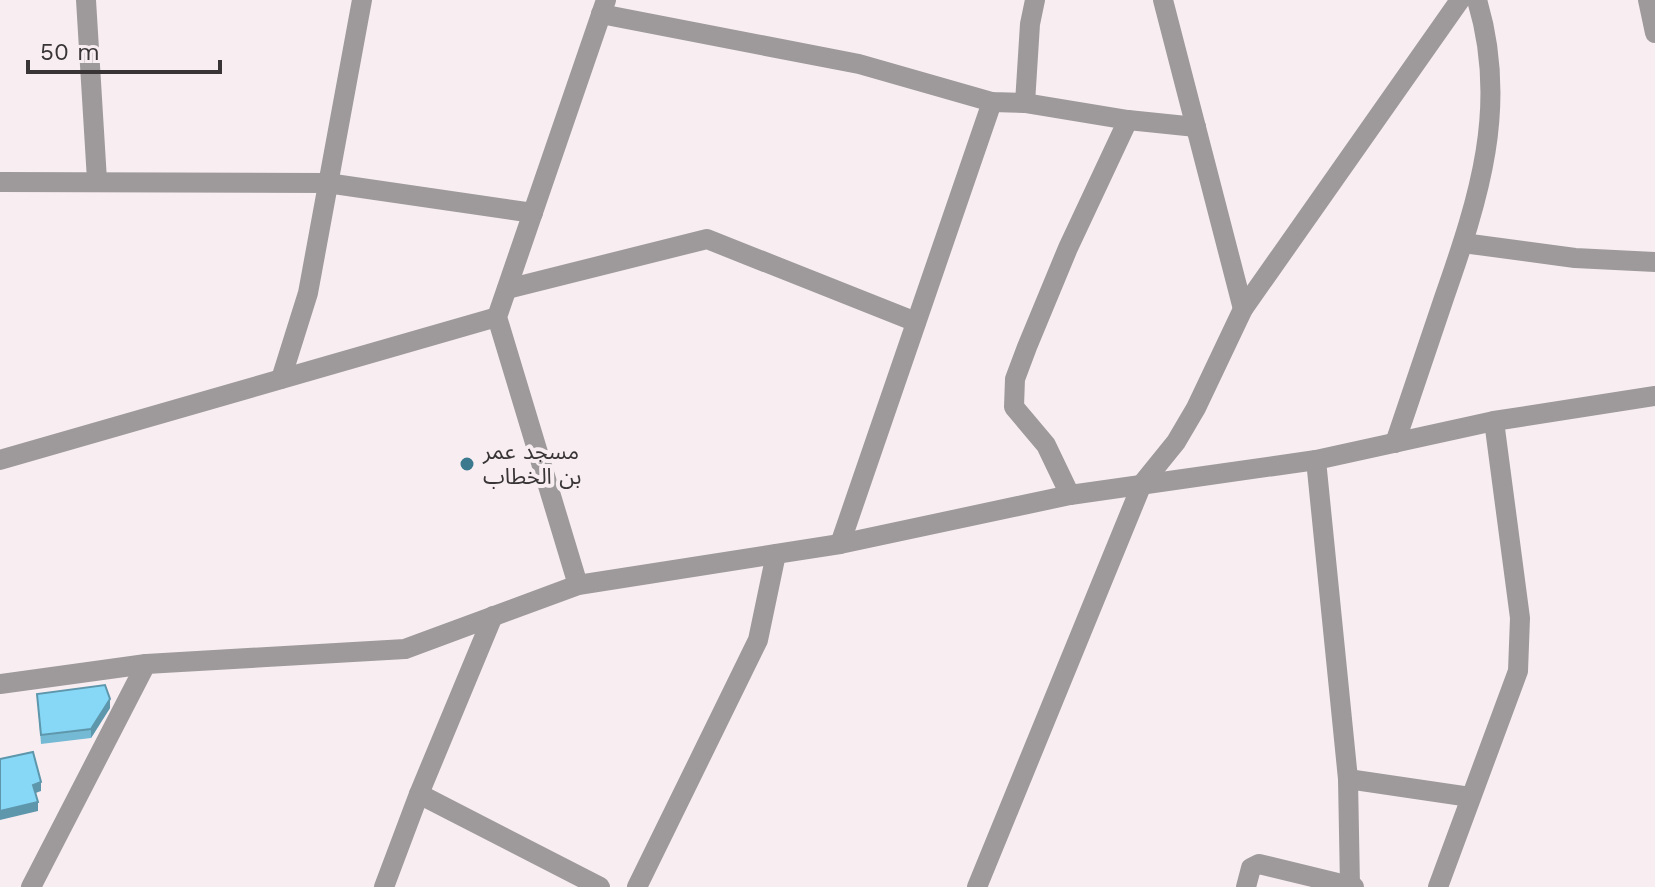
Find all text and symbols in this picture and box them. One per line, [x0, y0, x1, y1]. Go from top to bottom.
scale bar [28, 24, 220, 74]
text: 50 m [40, 38, 100, 66]
place label: مسجد عمر بن الخطاب [482, 439, 581, 489]
marker: مسجد عمر بن الخطاب [458, 455, 476, 473]

